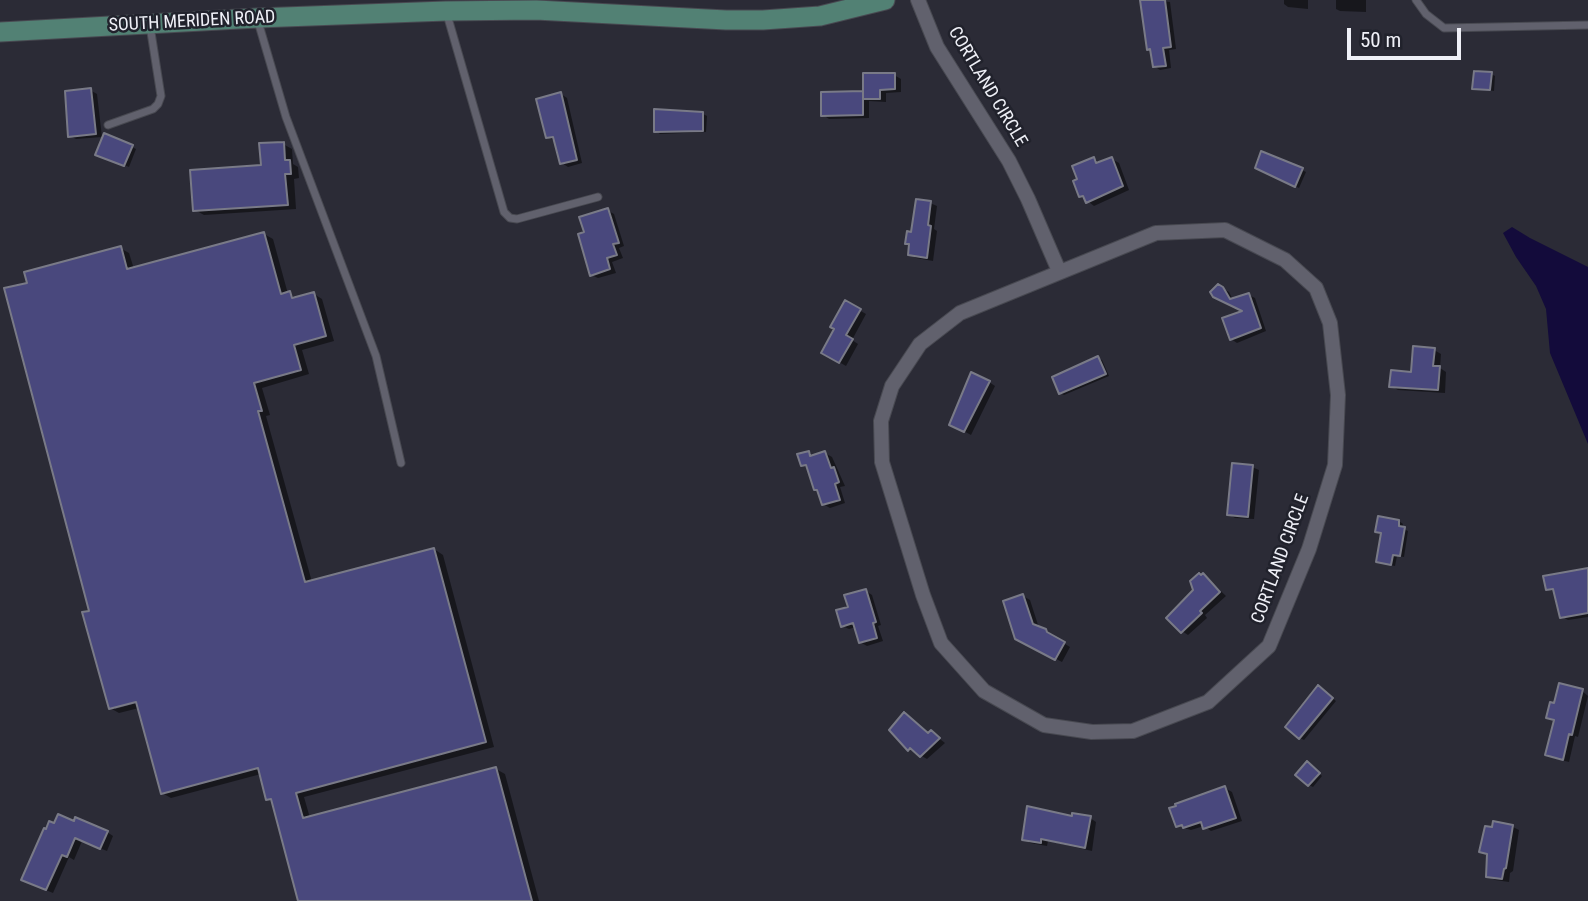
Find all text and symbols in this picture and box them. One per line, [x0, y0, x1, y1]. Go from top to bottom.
street label: SOUTH MERIDEN ROAD [108, 7, 276, 37]
scale bar [1350, 14, 1464, 58]
street label: CORTLAND CIRCLE [943, 23, 1031, 151]
text: 50 m [1360, 28, 1401, 52]
street label: CORTLAND CIRCLE [1248, 491, 1314, 627]

